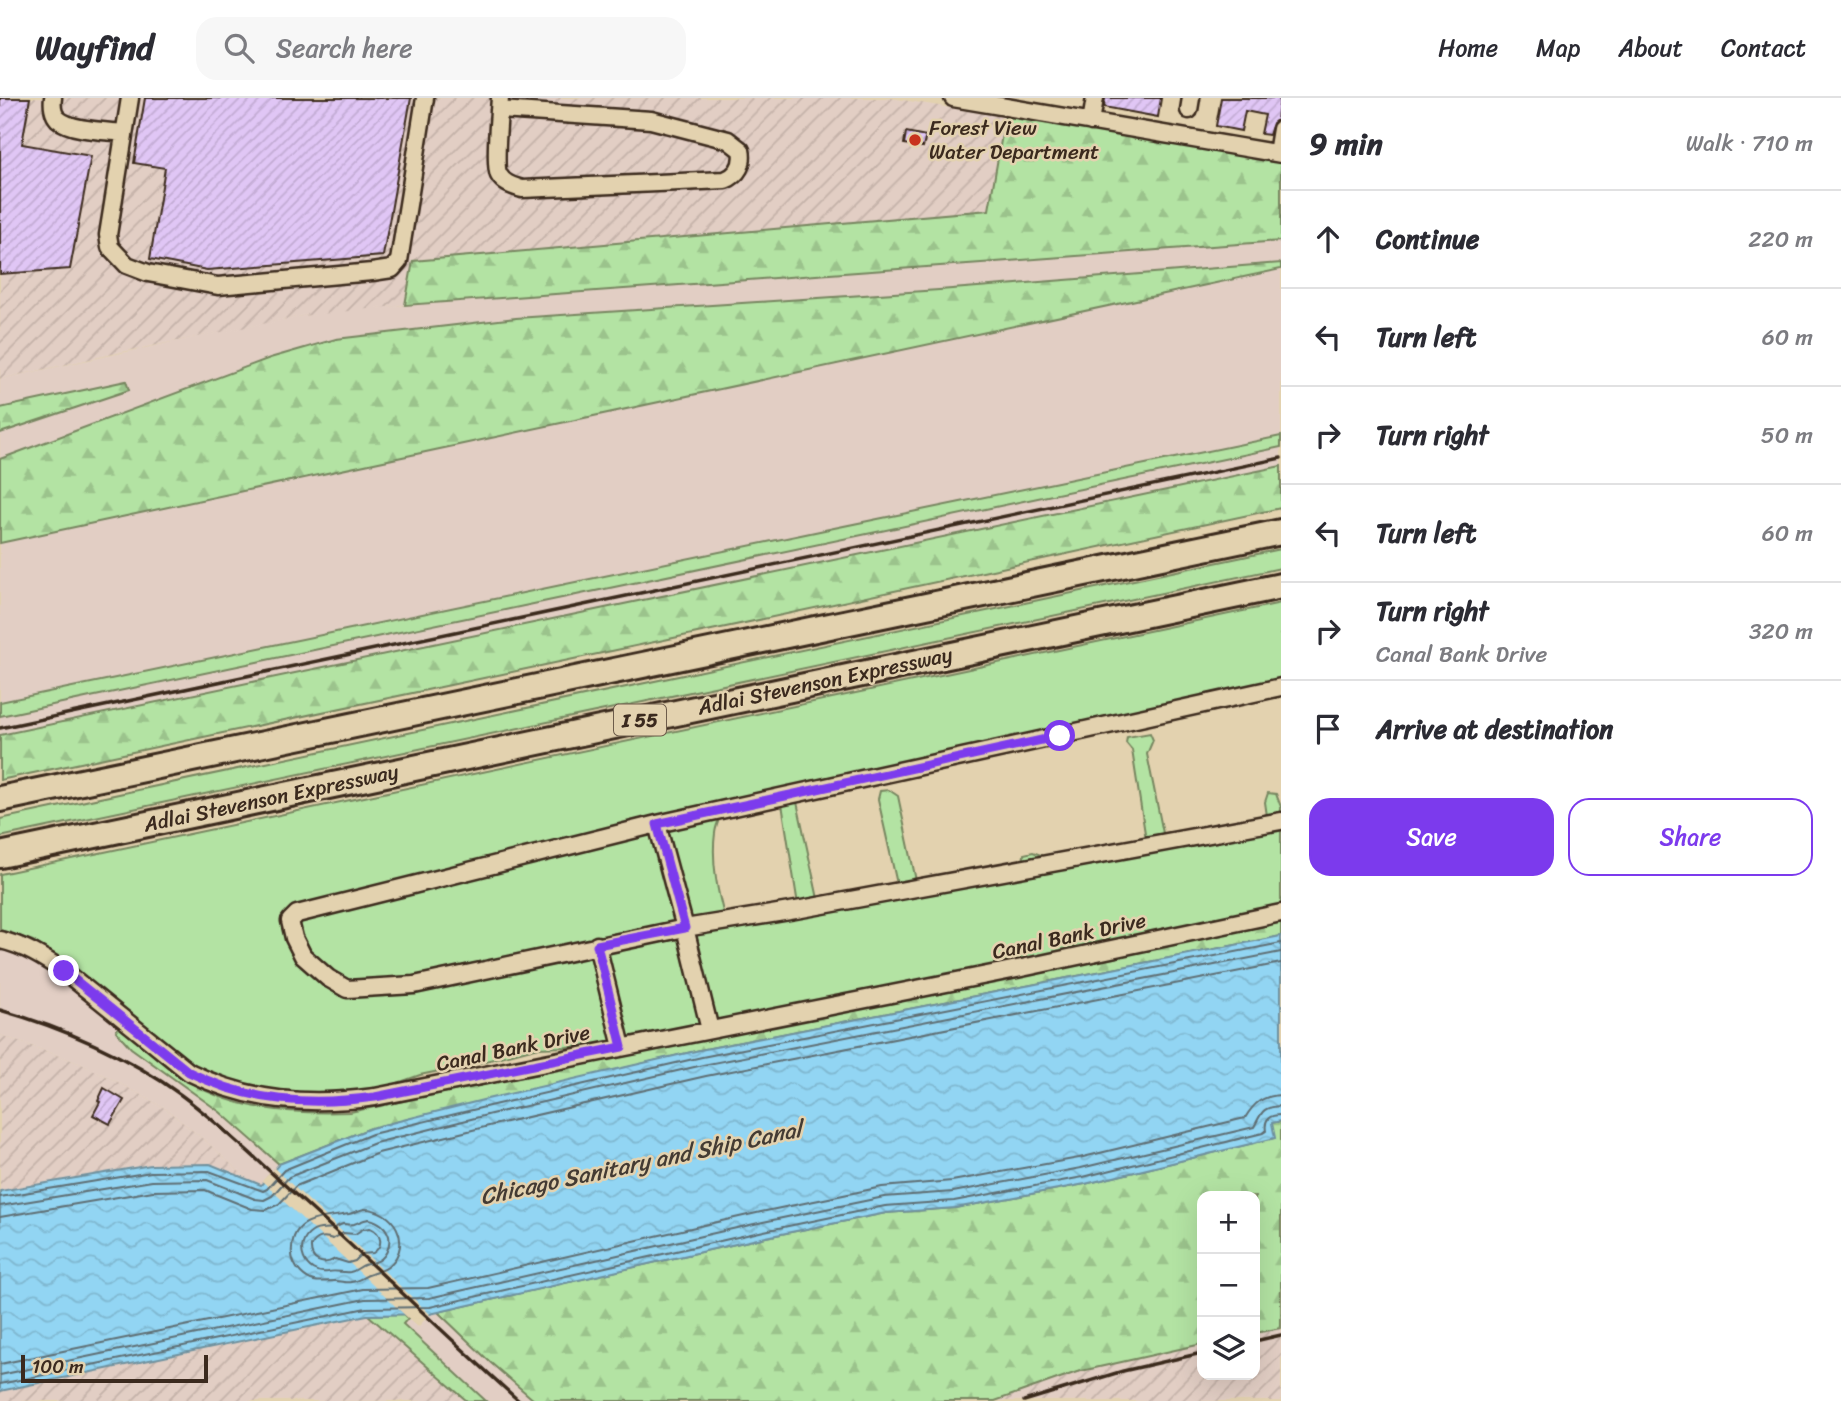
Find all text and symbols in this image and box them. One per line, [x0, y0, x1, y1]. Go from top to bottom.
search box [196, 17, 686, 80]
text: Wayfind [35, 19, 154, 77]
text: Search here [276, 25, 413, 71]
text: Home [1438, 27, 1498, 69]
text: Map [1536, 27, 1580, 69]
text: About [1618, 27, 1683, 69]
text: Contact [1721, 27, 1806, 69]
icon: search [220, 29, 258, 67]
place label: Forest View Water Department [929, 109, 1099, 171]
text: 9 min [1309, 117, 1383, 171]
text: Walk · 710 m [1686, 123, 1813, 164]
marker: Forest View Water Department [907, 132, 923, 148]
text: Continue [1376, 216, 1479, 262]
text: 220 m [1748, 219, 1813, 260]
icon: ahead [1309, 220, 1347, 258]
text: Turn left [1376, 314, 1476, 360]
text: 60 m [1762, 317, 1813, 358]
icon: left [1309, 318, 1347, 356]
text: Turn right [1376, 412, 1489, 458]
text: 50 m [1761, 415, 1813, 456]
icon: right [1309, 416, 1347, 454]
text: Turn left [1376, 510, 1476, 556]
text: 60 m [1762, 513, 1813, 554]
icon: left [1309, 514, 1347, 552]
text: Turn right [1376, 588, 1489, 634]
text: 320 m [1749, 611, 1813, 652]
icon: right [1309, 612, 1347, 650]
text: Canal Bank Drive [1376, 634, 1547, 675]
street label: Adlai Stevenson Expressway [693, 635, 956, 727]
road number: I 55 [614, 705, 666, 736]
text: Arrive at destination [1376, 706, 1613, 752]
icon: arrive [1309, 710, 1347, 748]
route start [1044, 720, 1075, 751]
street label: Adlai Stevenson Expressway [139, 752, 402, 844]
button: Save [1309, 798, 1554, 876]
button: Share [1568, 798, 1813, 876]
street label: Canal Bank Drive [989, 901, 1150, 971]
route end [48, 955, 79, 986]
street label: Canal Bank Drive [433, 1013, 594, 1083]
water label: Chicago Sanitary and Ship Canal [476, 1108, 811, 1217]
map controls [1197, 1191, 1260, 1380]
button: + [1197, 1191, 1260, 1254]
button: − [1197, 1254, 1260, 1317]
button: layers [1197, 1317, 1260, 1380]
text: 100 m [32, 1350, 84, 1383]
scale bar [21, 1352, 208, 1384]

